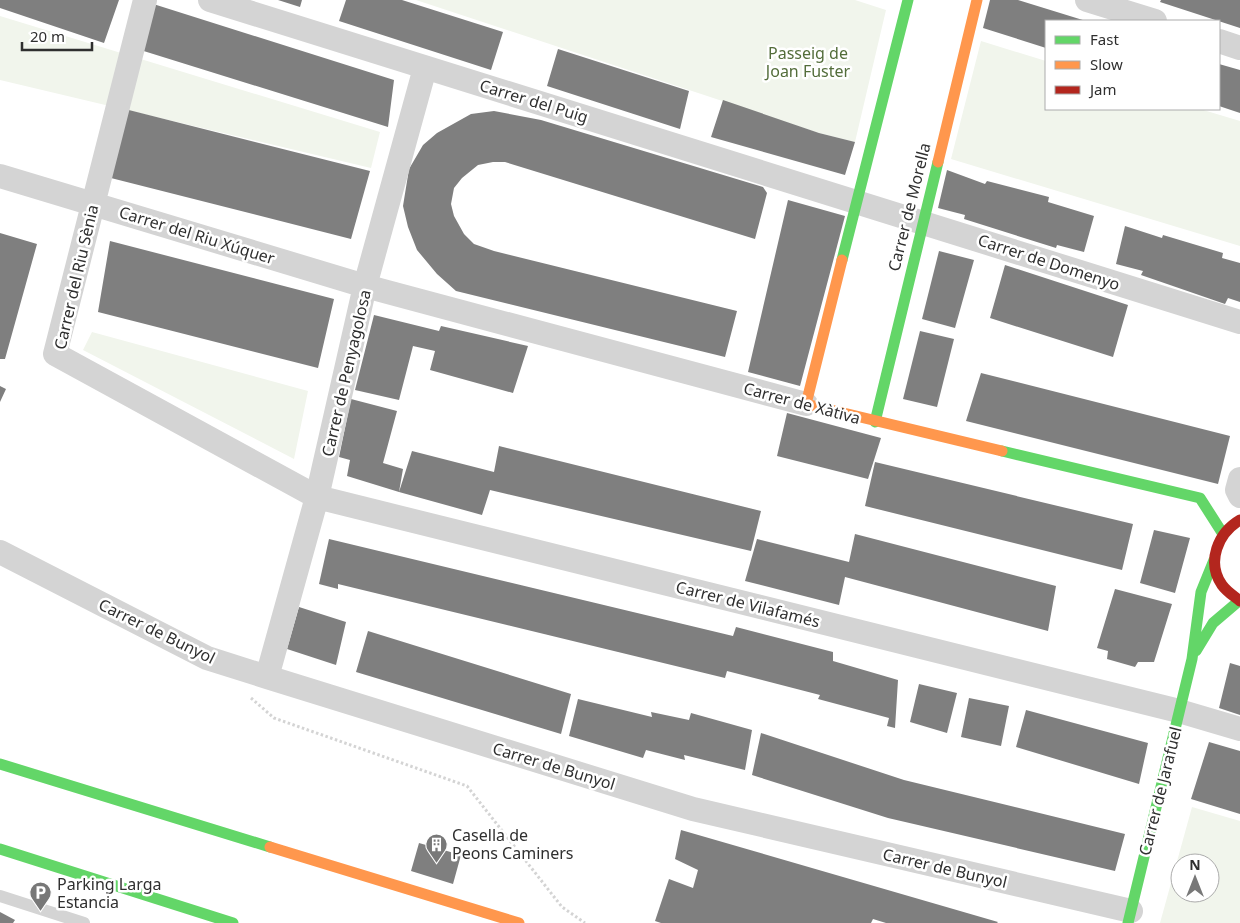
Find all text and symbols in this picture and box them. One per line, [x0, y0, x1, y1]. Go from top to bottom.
scale bar [22, 20, 92, 52]
legend [1045, 20, 1220, 110]
text: 20 m [30, 26, 65, 46]
text: Fast [1090, 29, 1119, 49]
park label: Passeig de Joan Fuster [764, 42, 851, 82]
text: Slow [1090, 54, 1123, 74]
street label: Carrer del Puig [477, 74, 591, 128]
text: Jam [1088, 79, 1117, 99]
street label: Carrer de Morella [882, 141, 936, 273]
street label: Carrer del Riu Xúquer [116, 201, 278, 269]
street label: Carrer del Riu Sènia [49, 202, 103, 352]
street label: Carrer de Domenyo [975, 229, 1123, 295]
street label: Carrer de Penyagolosa [316, 287, 376, 459]
street label: Carrer de Xàtiva [741, 377, 863, 429]
street label: Carrer de Vilafamés [674, 575, 822, 633]
street label: Carrer de Bunyol [95, 593, 219, 669]
street label: Carrer de Jarafuel [1133, 724, 1187, 858]
street label: Carrer de Bunyol [490, 737, 618, 795]
place label: Casella de Peons Caminers [452, 824, 573, 864]
building icon: Casella de Peons Caminers [424, 832, 448, 863]
street label: Carrer de Bunyol [881, 843, 1009, 893]
north arrow [1170, 853, 1220, 903]
text: N [1189, 855, 1201, 874]
place label: Parking Larga Estancia [57, 873, 161, 913]
parking icon: Parking Larga Estancia [29, 881, 53, 912]

